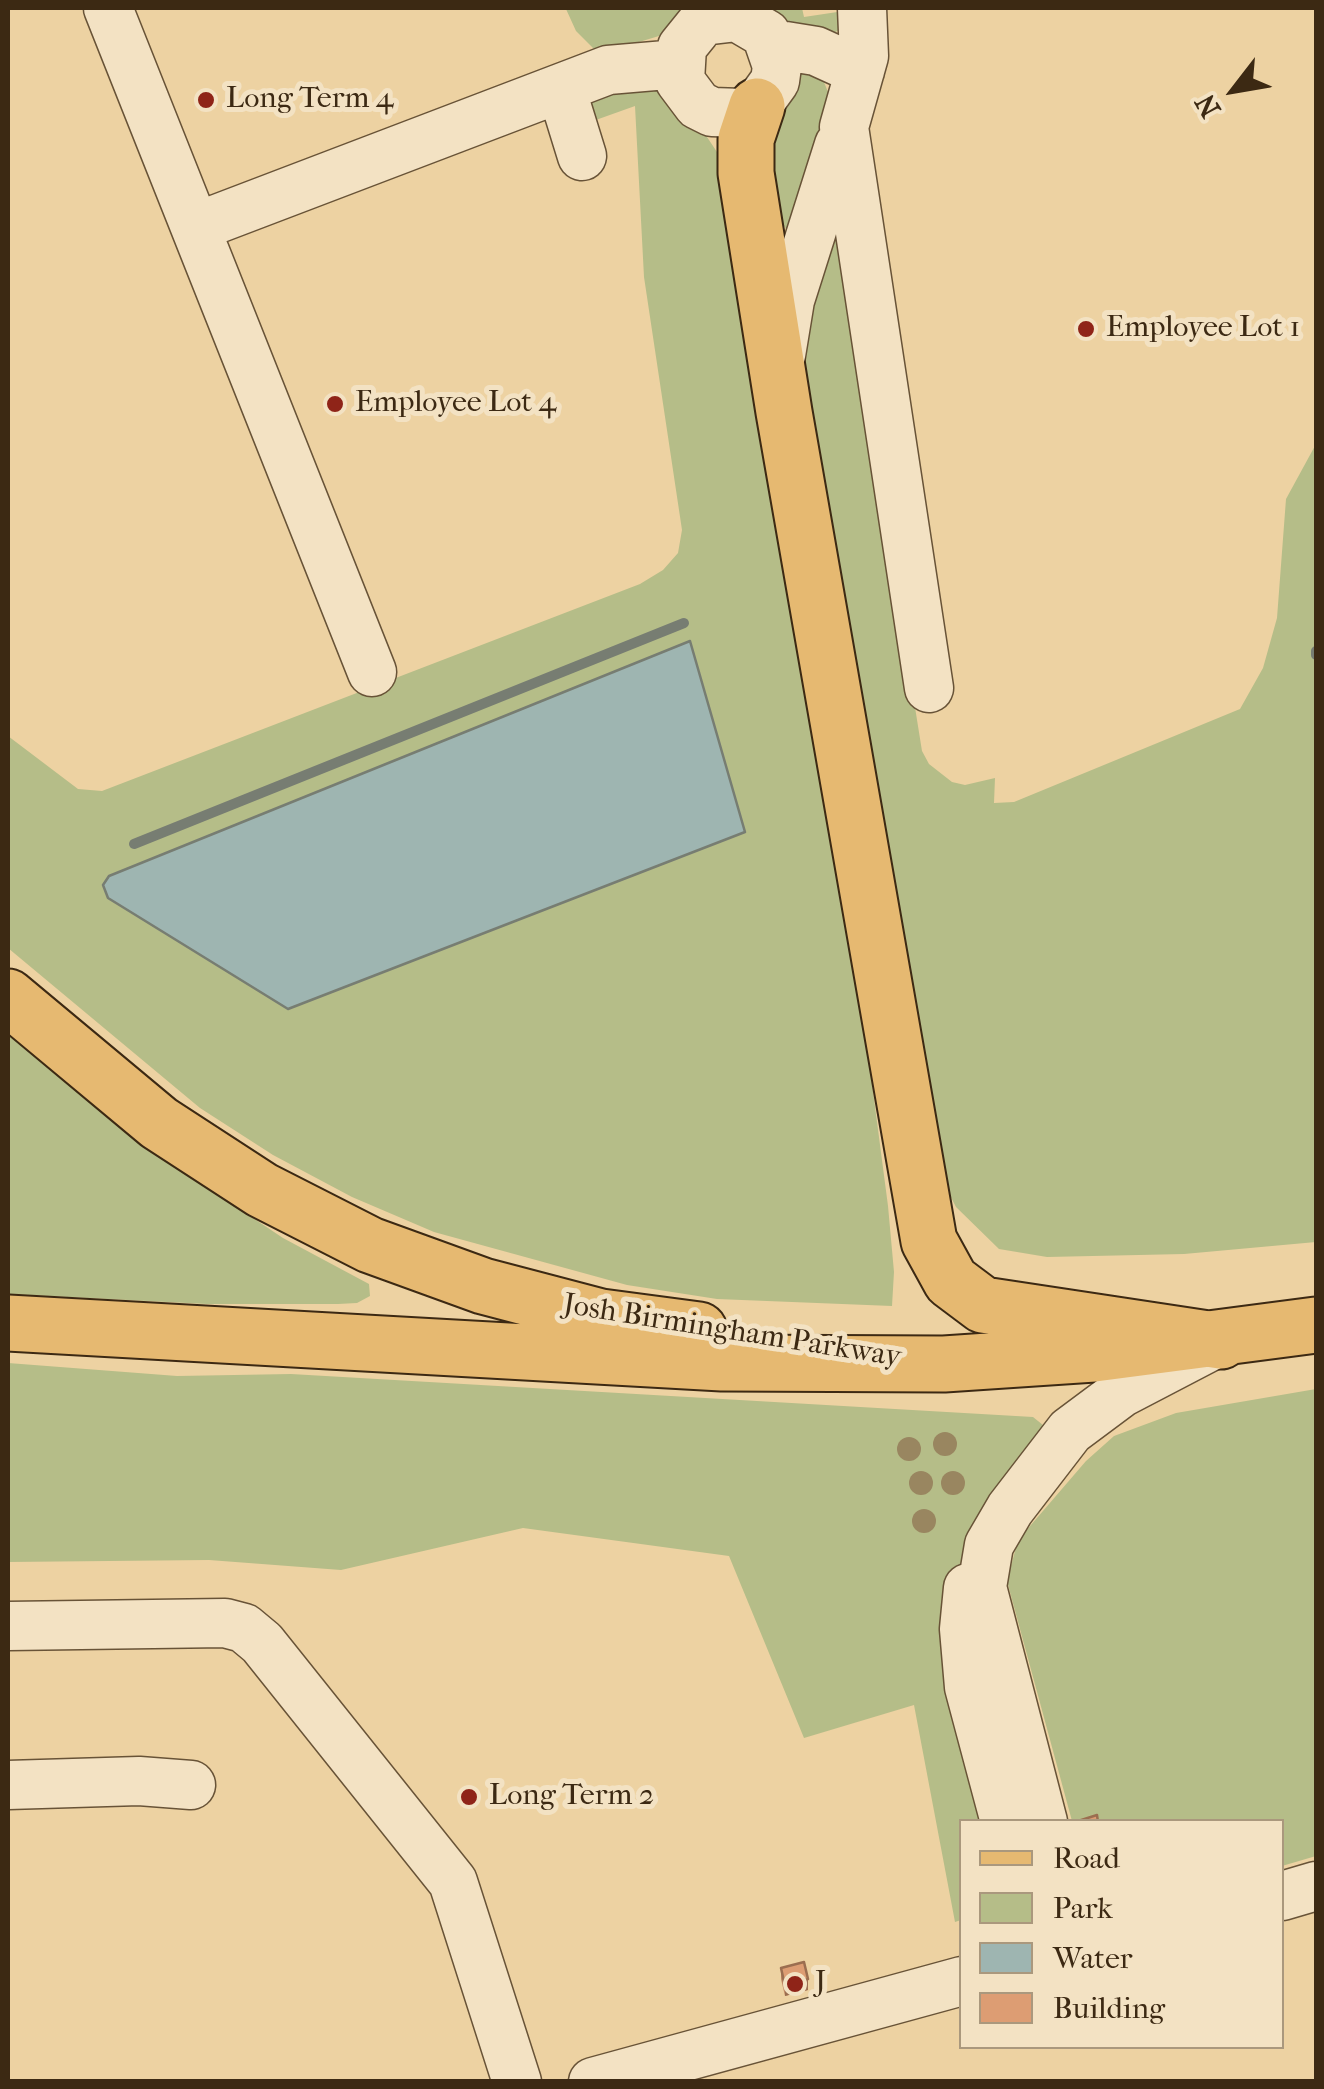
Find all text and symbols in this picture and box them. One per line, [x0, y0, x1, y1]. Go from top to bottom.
north arrow [1184, 40, 1284, 140]
place label: Long Term 4 [226, 82, 394, 118]
text: N [1188, 88, 1227, 123]
marker: Long Term 4 [195, 89, 217, 111]
place label: Employee Lot 1 [1106, 311, 1300, 347]
marker: Employee Lot 1 [1075, 318, 1097, 340]
place label: Employee Lot 4 [355, 386, 556, 422]
marker: Employee Lot 4 [324, 393, 346, 415]
street label: Josh Birmingham Parkway [560, 1288, 904, 1376]
place label: Long Term 2 [489, 1779, 654, 1815]
marker: Long Term 2 [458, 1786, 480, 1808]
legend [959, 1819, 1284, 2049]
text: Road [1053, 1841, 1120, 1876]
text: Park [1053, 1891, 1113, 1926]
text: Water [1053, 1941, 1133, 1976]
place label: J [815, 1966, 826, 2002]
marker: J [784, 1973, 806, 1995]
text: Building [1053, 1991, 1165, 2026]

